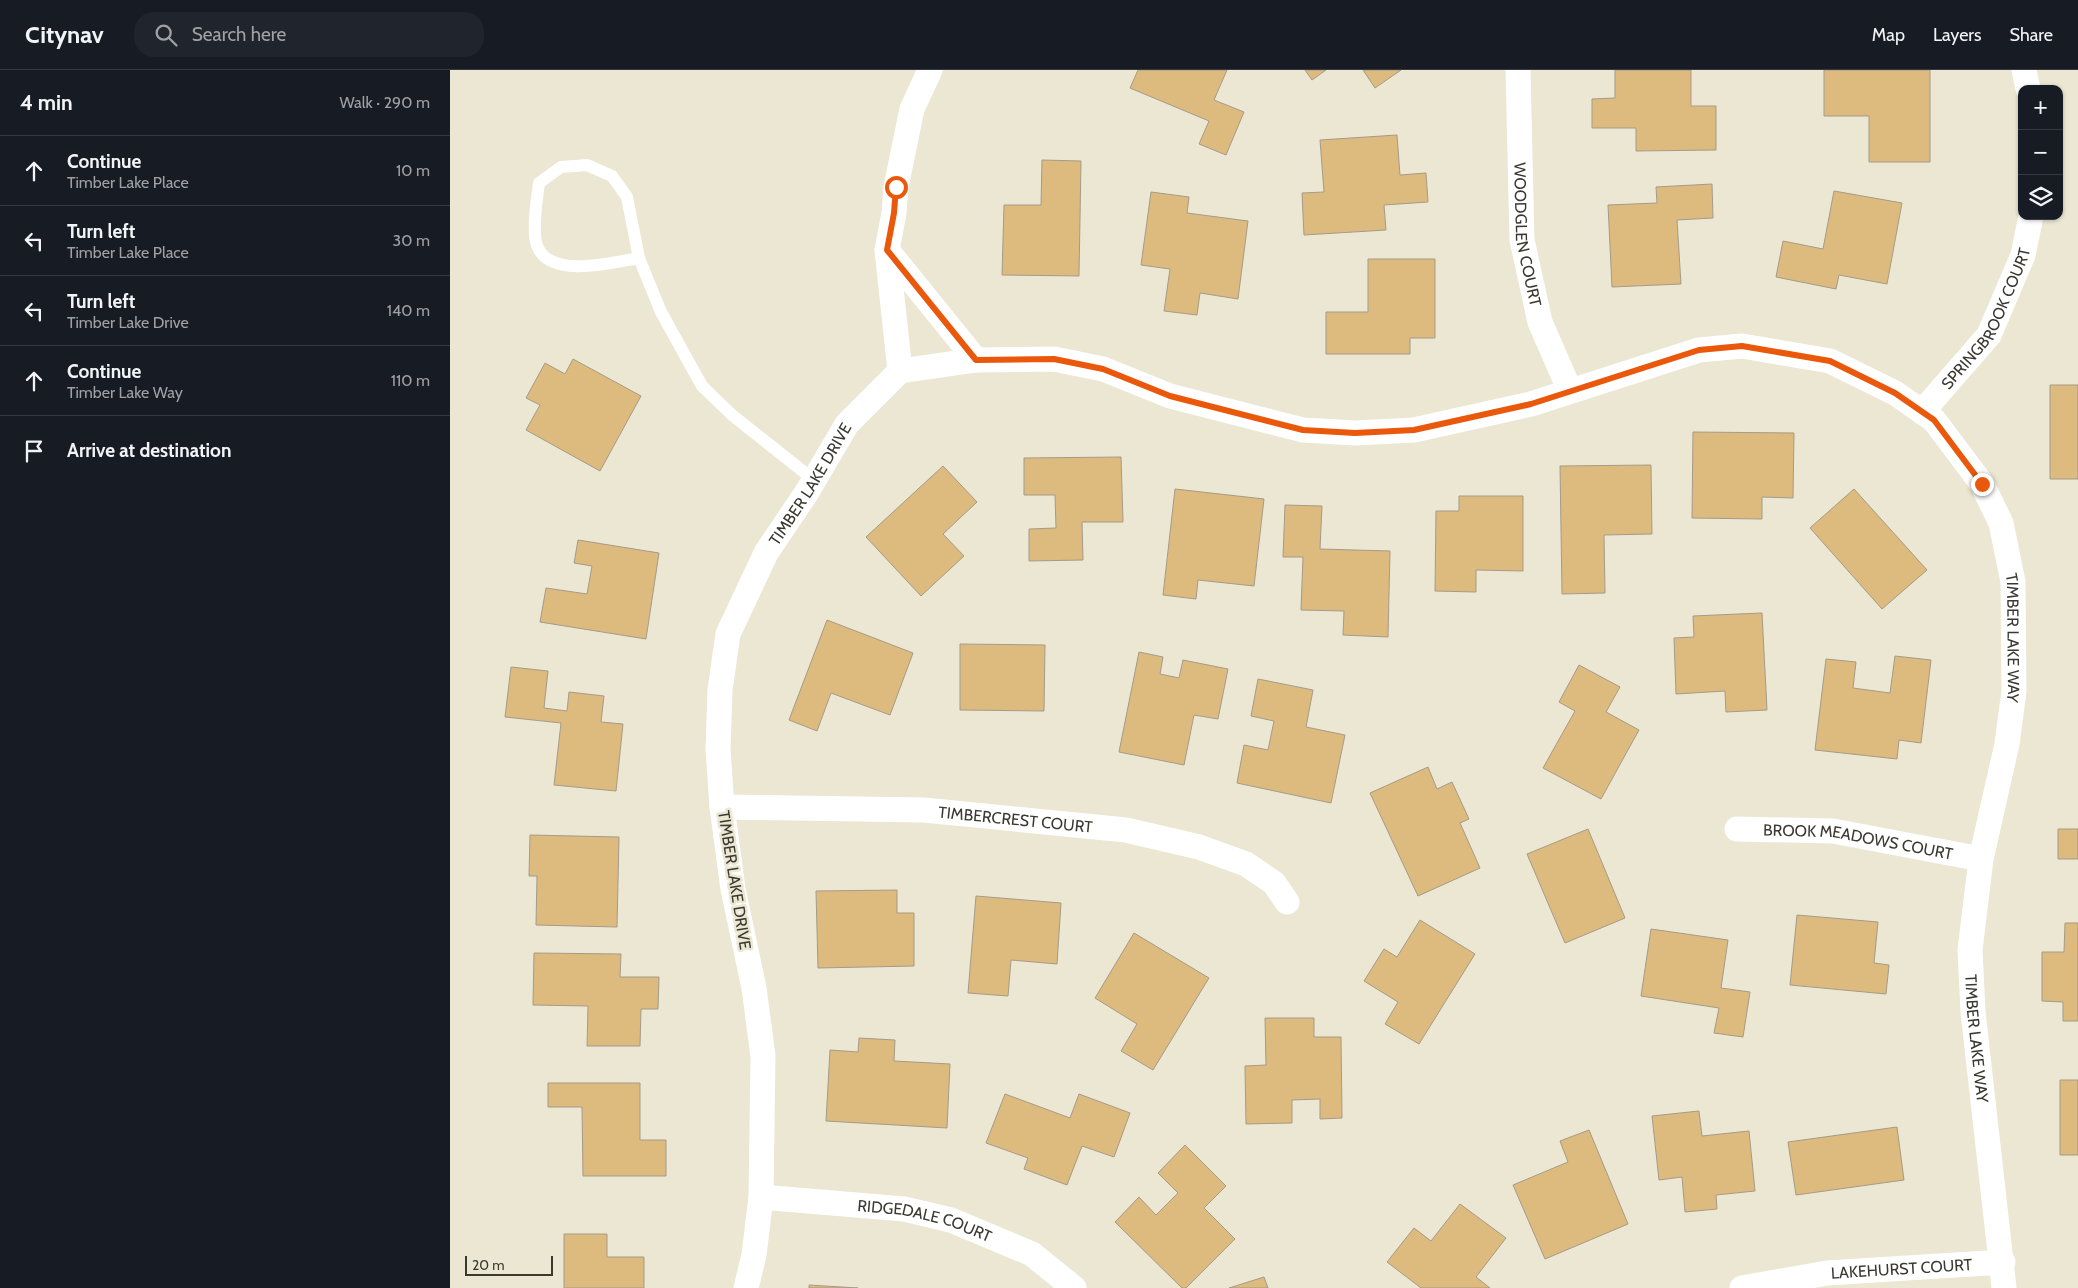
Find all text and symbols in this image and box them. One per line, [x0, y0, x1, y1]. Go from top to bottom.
search box [134, 12, 484, 57]
text: Citynav [25, 20, 104, 49]
icon: search [152, 21, 180, 49]
text: Search here [192, 23, 286, 46]
text: Map [1872, 24, 1905, 46]
text: Layers [1933, 24, 1982, 46]
text: Share [2010, 24, 2053, 46]
map controls [2018, 85, 2063, 220]
button: + [2018, 85, 2063, 130]
text: 4 min [20, 90, 73, 115]
text: Walk · 290 m [340, 93, 430, 112]
button: − [2018, 130, 2063, 175]
text: Continue [67, 150, 141, 173]
icon: ahead [20, 157, 48, 185]
text: 10 m [396, 161, 430, 180]
street label: WOODGLEN COURT [1510, 162, 1545, 309]
text: Timber Lake Place [67, 173, 189, 192]
button: layers [2018, 175, 2063, 220]
route start [885, 176, 908, 199]
text: Turn left [67, 220, 135, 243]
icon: left [20, 227, 48, 255]
text: 30 m [393, 231, 430, 250]
text: Timber Lake Place [67, 243, 189, 262]
street label: SPRINGBROOK COURT [1937, 246, 2034, 393]
text: Turn left [67, 290, 135, 313]
icon: left [20, 297, 48, 325]
text: 140 m [387, 301, 430, 320]
text: Timber Lake Drive [67, 313, 189, 332]
text: Continue [67, 360, 141, 383]
icon: ahead [20, 367, 48, 395]
text: 110 m [391, 371, 430, 390]
text: Timber Lake Way [67, 383, 183, 402]
street label: TIMBER LAKE DRIVE [765, 420, 856, 549]
icon: arrive [20, 437, 48, 465]
text: Arrive at destination [67, 439, 231, 462]
route end [1971, 473, 1994, 496]
street label: TIMBER LAKE WAY [2001, 572, 2023, 704]
street label: TIMBERCREST COURT [937, 802, 1094, 837]
street label: TIMBER LAKE DRIVE [714, 809, 755, 951]
street label: BROOK MEADOWS COURT [1763, 821, 1955, 864]
street label: TIMBER LAKE WAY [1961, 974, 1992, 1105]
street label: RIDGEDALE COURT [857, 1196, 995, 1246]
scale bar [465, 1253, 552, 1276]
street label: LAKEHURST COURT [1830, 1255, 1973, 1283]
text: 20 m [472, 1256, 505, 1274]

